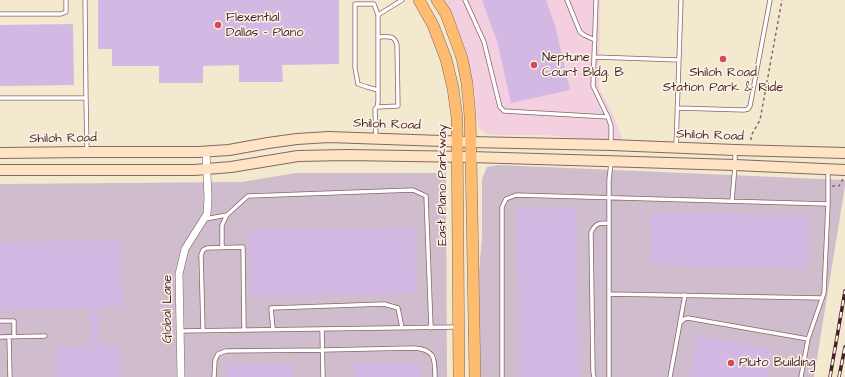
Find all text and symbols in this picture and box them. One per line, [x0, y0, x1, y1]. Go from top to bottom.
place label: Flexential Dallas - Plano [226, 10, 303, 41]
marker: Flexential Dallas - Plano [213, 20, 223, 30]
place label: Neptune Court Bldg. B [542, 50, 624, 81]
marker: Shiloh Road Station Park & Ride [718, 54, 728, 64]
marker: Neptune Court Bldg. B [529, 60, 539, 70]
place label: Shiloh Road Station Park & Ride [663, 65, 783, 96]
street label: Shiloh Road [353, 116, 421, 134]
street label: East Plano Parkway [435, 124, 451, 246]
street label: Shiloh Road [676, 127, 744, 145]
street label: Shiloh Road [29, 131, 97, 147]
street label: Global Lane [160, 275, 176, 343]
place label: Pluto Building [739, 355, 815, 371]
marker: Pluto Building [726, 358, 736, 368]

